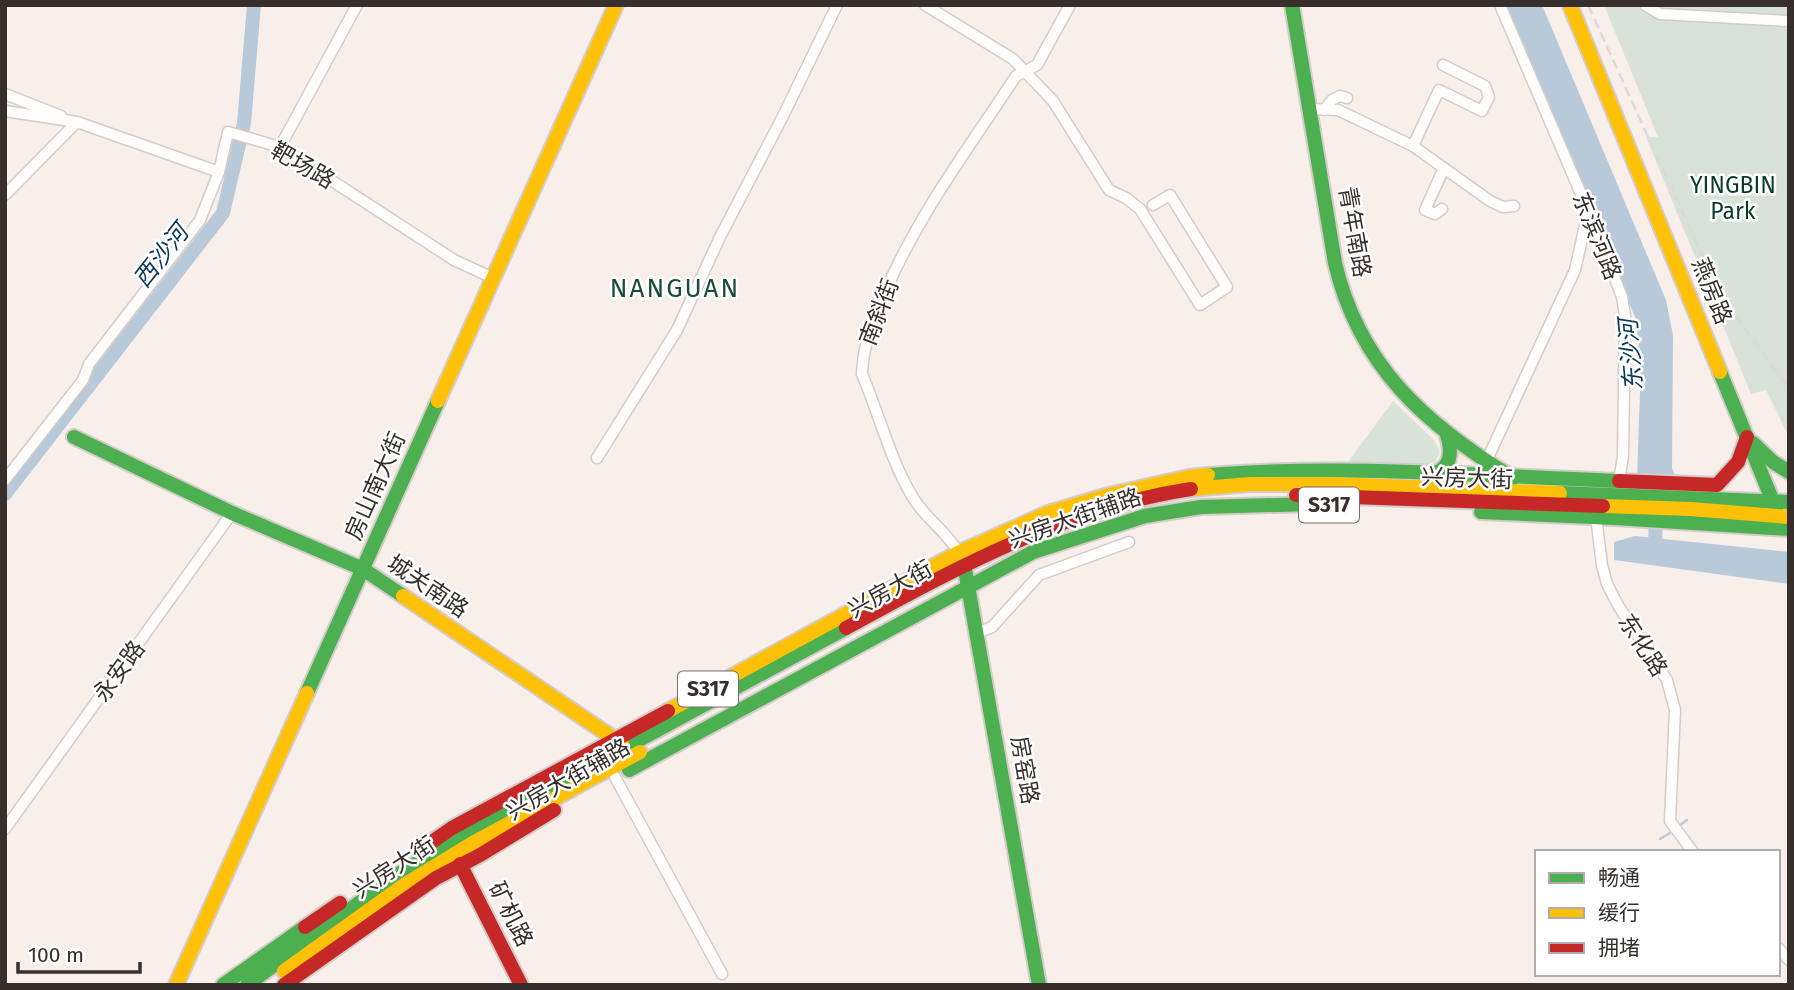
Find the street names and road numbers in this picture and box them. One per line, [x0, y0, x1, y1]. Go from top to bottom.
street label: 靶场路 [266, 136, 340, 194]
street label: 青年南路 [1333, 184, 1377, 280]
street label: 东滨河路 [1567, 188, 1627, 284]
street label: 燕房路 [1686, 254, 1738, 328]
street label: 南斜街 [854, 275, 904, 349]
street label: 房山南大街 [339, 428, 411, 544]
street label: 兴房大街 [1421, 462, 1513, 494]
street label: 兴房大街辅路 [1005, 482, 1145, 554]
road number: S317 [1299, 488, 1359, 522]
street label: 城关南路 [382, 549, 474, 623]
street label: 兴房大街 [843, 554, 937, 624]
street label: 东化路 [1612, 608, 1674, 682]
street label: 永安路 [87, 635, 151, 707]
road number: S317 [678, 672, 738, 706]
street label: 兴房大街辅路 [501, 732, 635, 826]
street label: 房窑路 [1005, 734, 1045, 806]
street label: 兴房大街 [348, 830, 440, 904]
street label: 矿机路 [483, 877, 539, 951]

